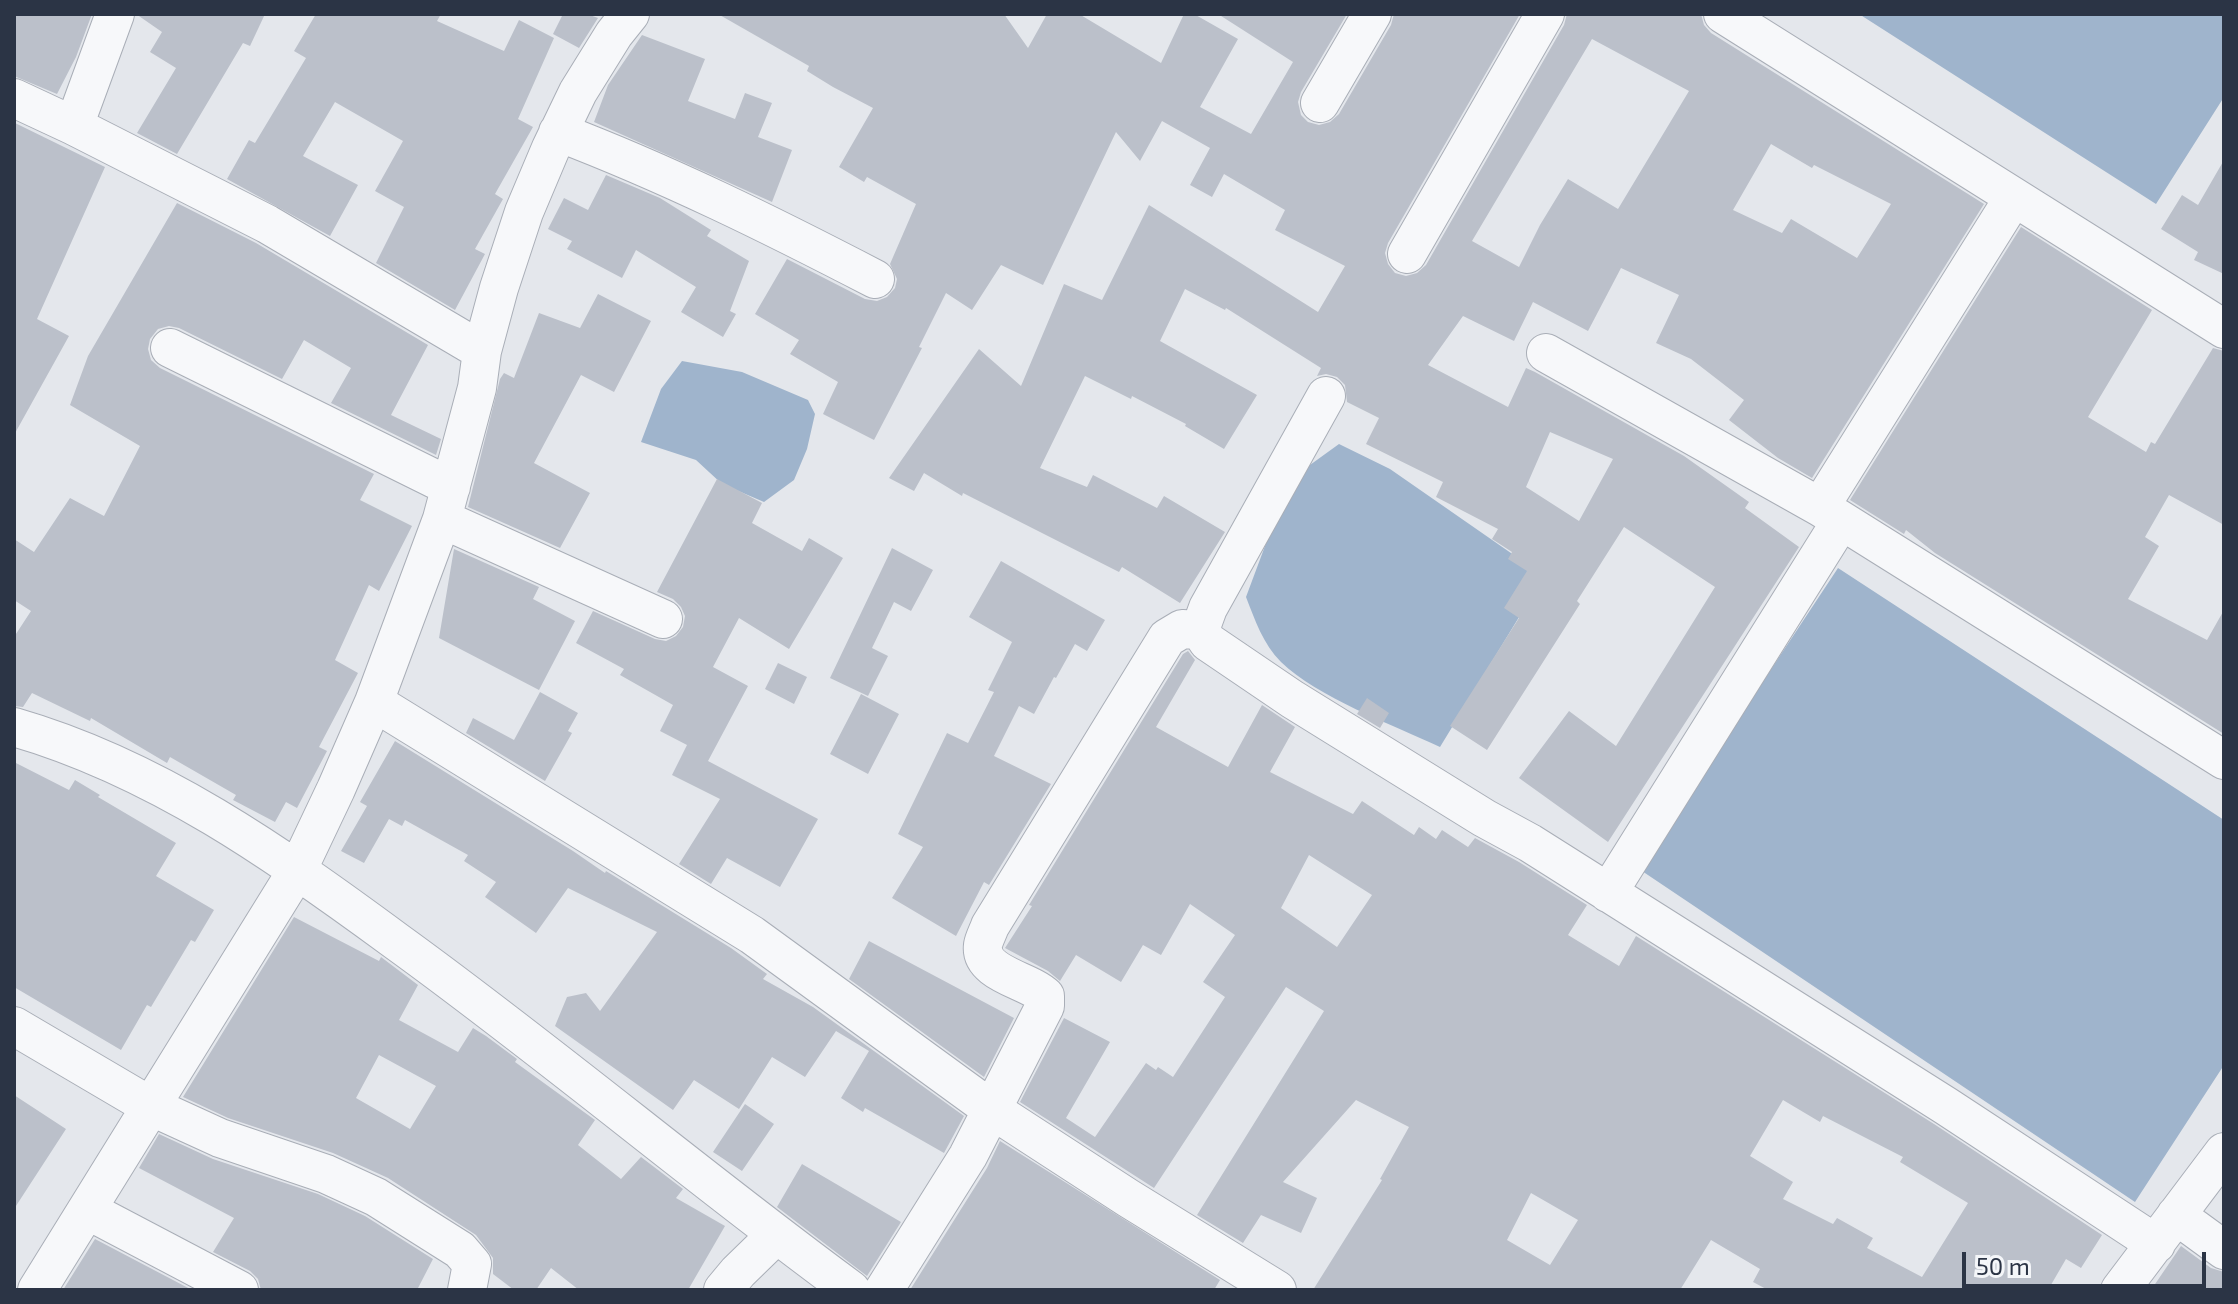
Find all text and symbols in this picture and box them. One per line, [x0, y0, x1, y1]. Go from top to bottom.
scale bar [1966, 1236, 2210, 1286]
text: 50 m [1976, 1251, 2030, 1280]

